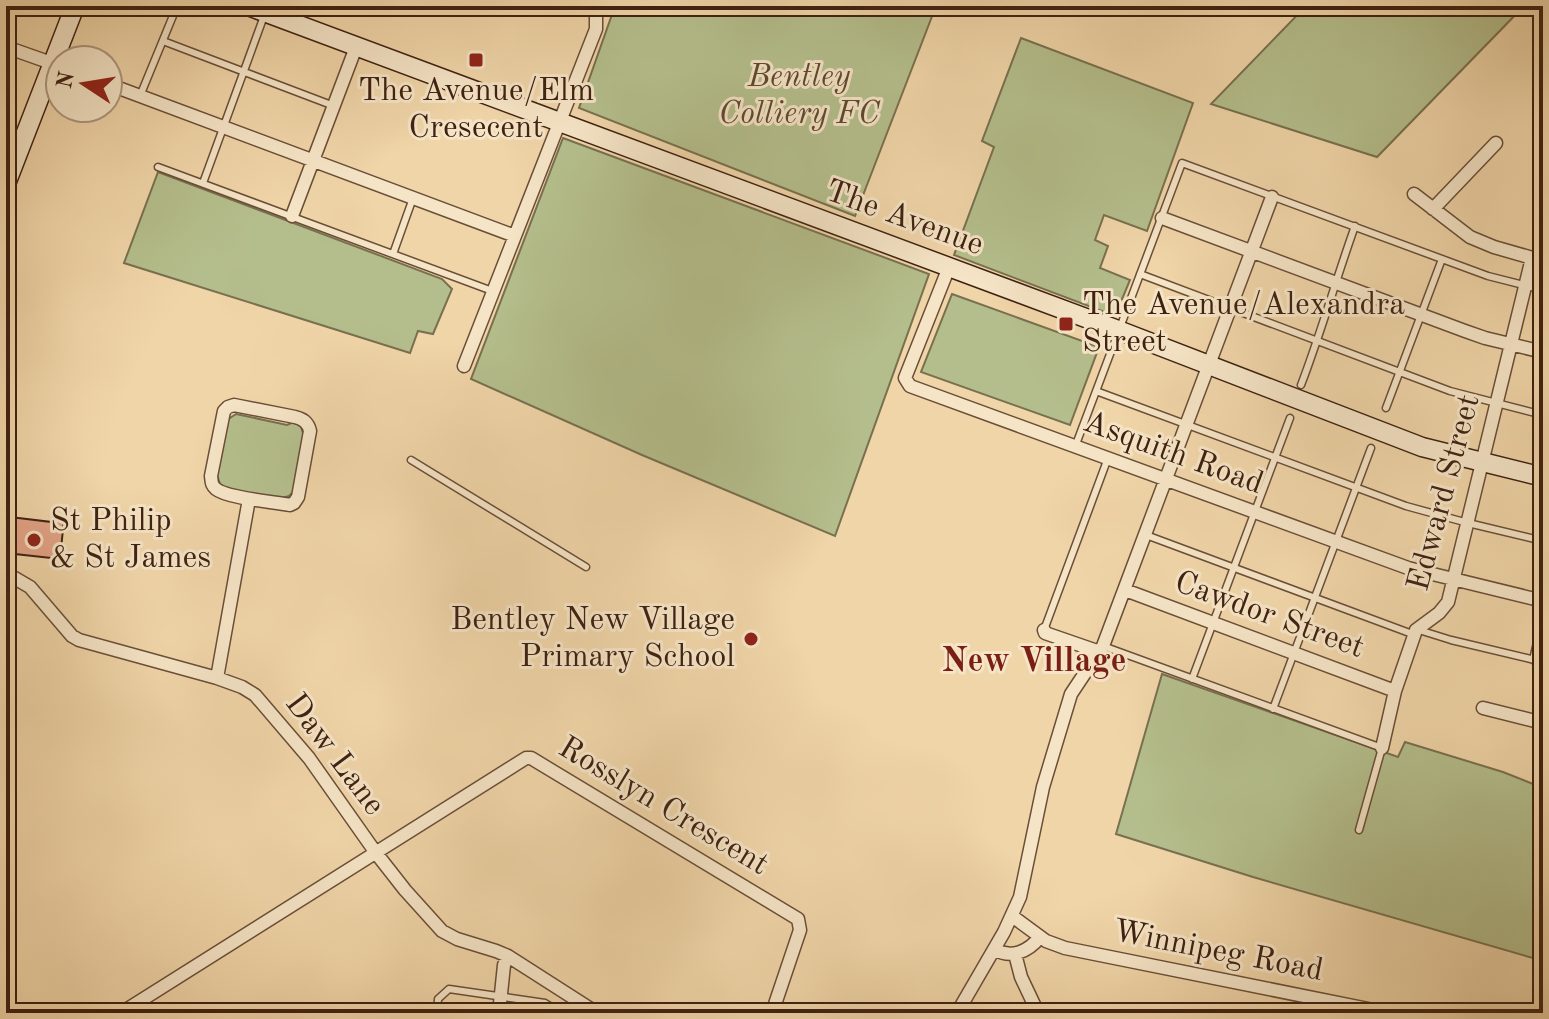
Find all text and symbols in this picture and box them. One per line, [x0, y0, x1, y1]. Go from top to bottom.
north arrow [44, 44, 124, 124]
marker: The Avenue/Elm Cresecent [467, 51, 485, 69]
park label: Bentley Colliery FC [719, 62, 881, 131]
text: N [54, 70, 79, 91]
place label: The Avenue/Elm Cresecent [358, 76, 594, 145]
street label: The Avenue [821, 176, 987, 262]
place label: The Avenue/Alexandra Street [1082, 290, 1405, 359]
marker: The Avenue/Alexandra Street [1057, 315, 1075, 333]
street label: Edward Street [1403, 391, 1487, 595]
street label: Asquith Road [1079, 407, 1267, 501]
place label: St Philip & St James [50, 506, 211, 575]
marker: St Philip & St James [25, 531, 43, 549]
street label: Cawdor Street [1170, 567, 1368, 665]
place label: Bentley New Village Primary School [450, 605, 735, 674]
marker: Bentley New Village Primary School [742, 630, 760, 648]
district label: New Village [941, 645, 1127, 679]
street label: Daw Lane [278, 688, 390, 822]
street label: Rosslyn Crescent [552, 732, 774, 882]
street label: Winnipeg Road [1110, 916, 1326, 988]

